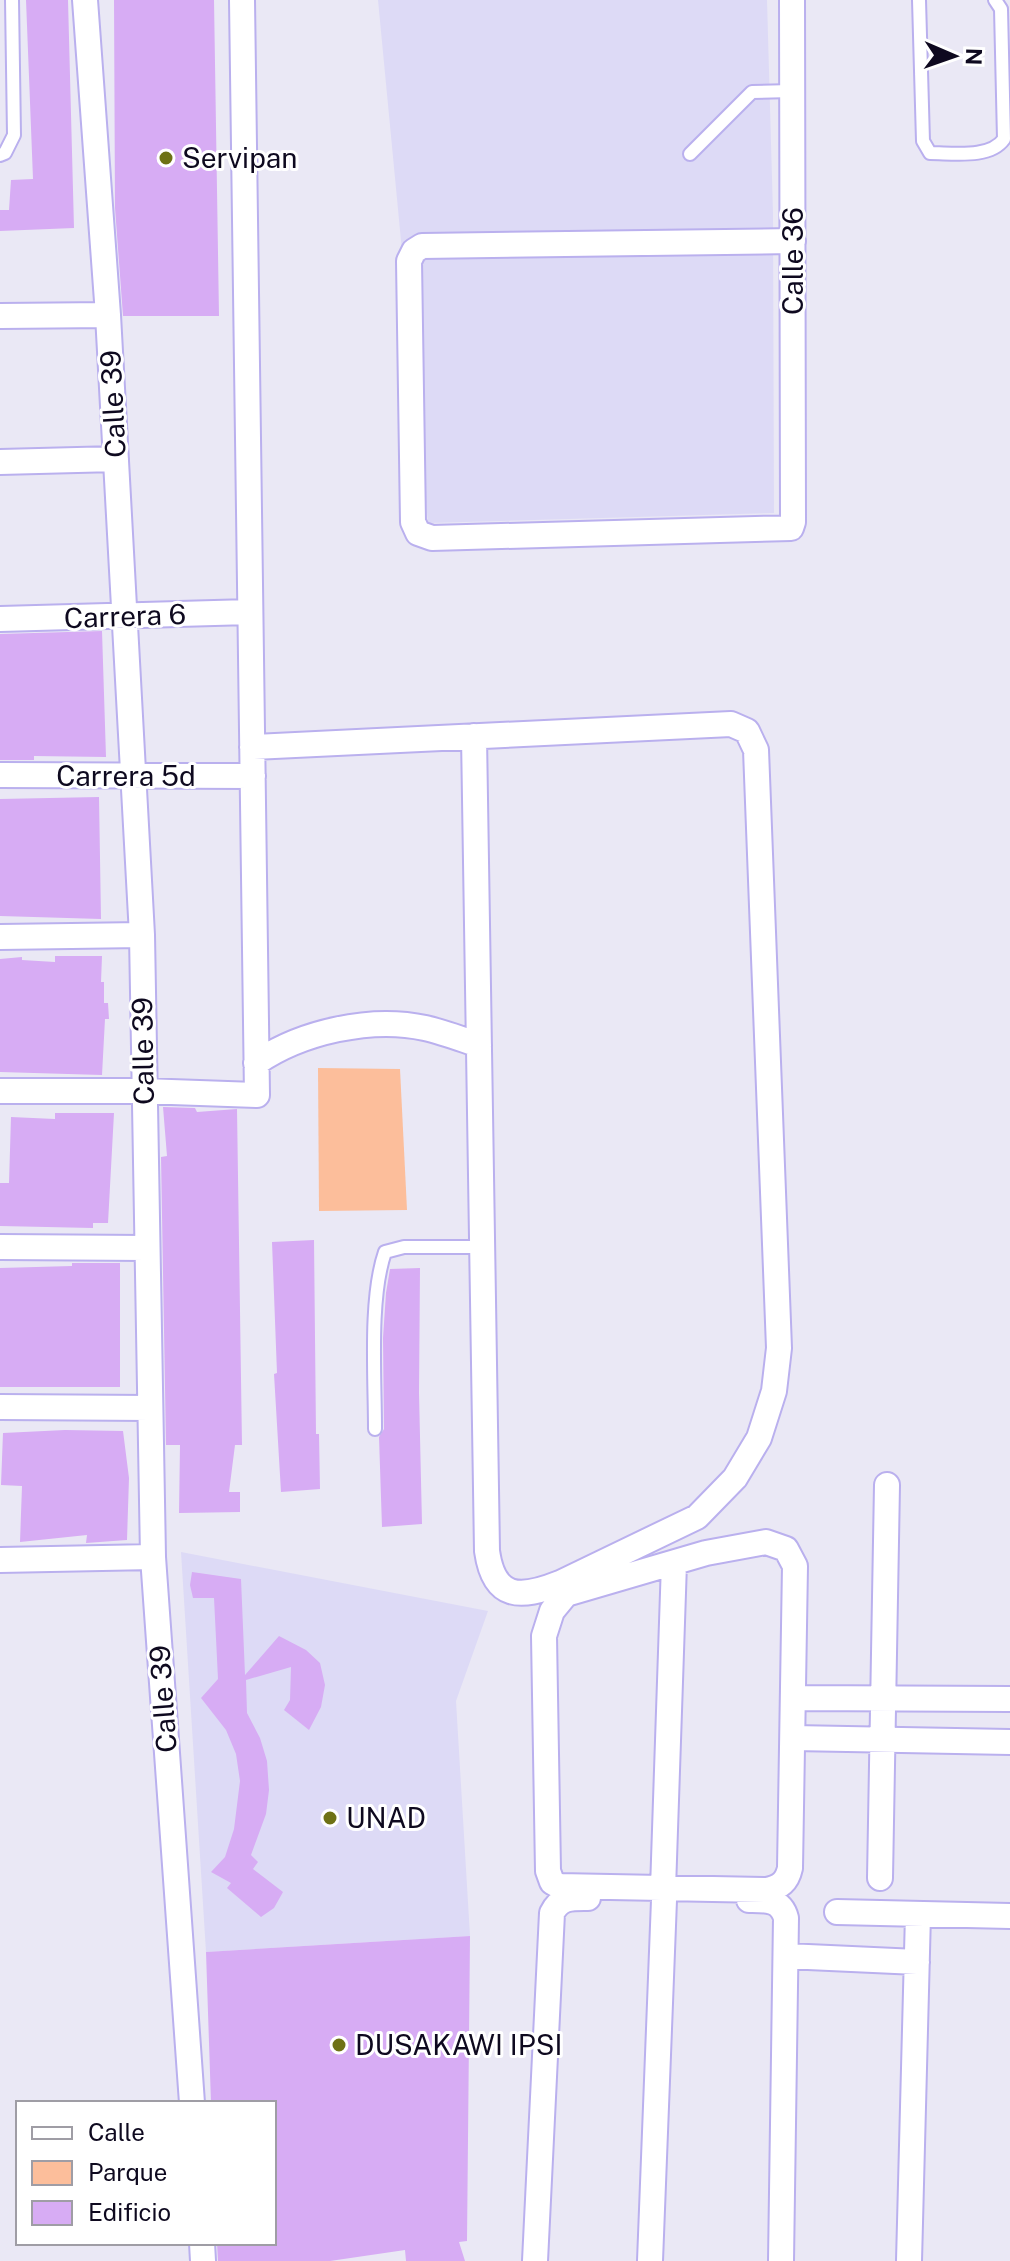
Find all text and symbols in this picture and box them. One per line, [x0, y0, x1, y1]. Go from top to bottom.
north arrow [914, 16, 994, 96]
text: N [961, 48, 987, 66]
place label: Servipan [182, 141, 297, 174]
marker: Servipan [157, 149, 175, 167]
street label: Calle 36 [776, 207, 809, 315]
street label: Calle 39 [93, 349, 132, 459]
street label: Carrera 6 [63, 597, 187, 634]
street label: Carrera 5d [56, 759, 196, 792]
street label: Calle 39 [125, 997, 160, 1105]
street label: Calle 39 [142, 1644, 183, 1754]
place label: UNAD [346, 1801, 426, 1834]
marker: UNAD [321, 1809, 339, 1827]
place label: DUSAKAWI IPSI [355, 2028, 562, 2061]
marker: DUSAKAWI IPSI [330, 2036, 348, 2054]
legend [16, 2101, 276, 2245]
text: Calle [88, 2118, 145, 2146]
text: Parque [88, 2158, 167, 2186]
text: Edificio [88, 2198, 171, 2226]

